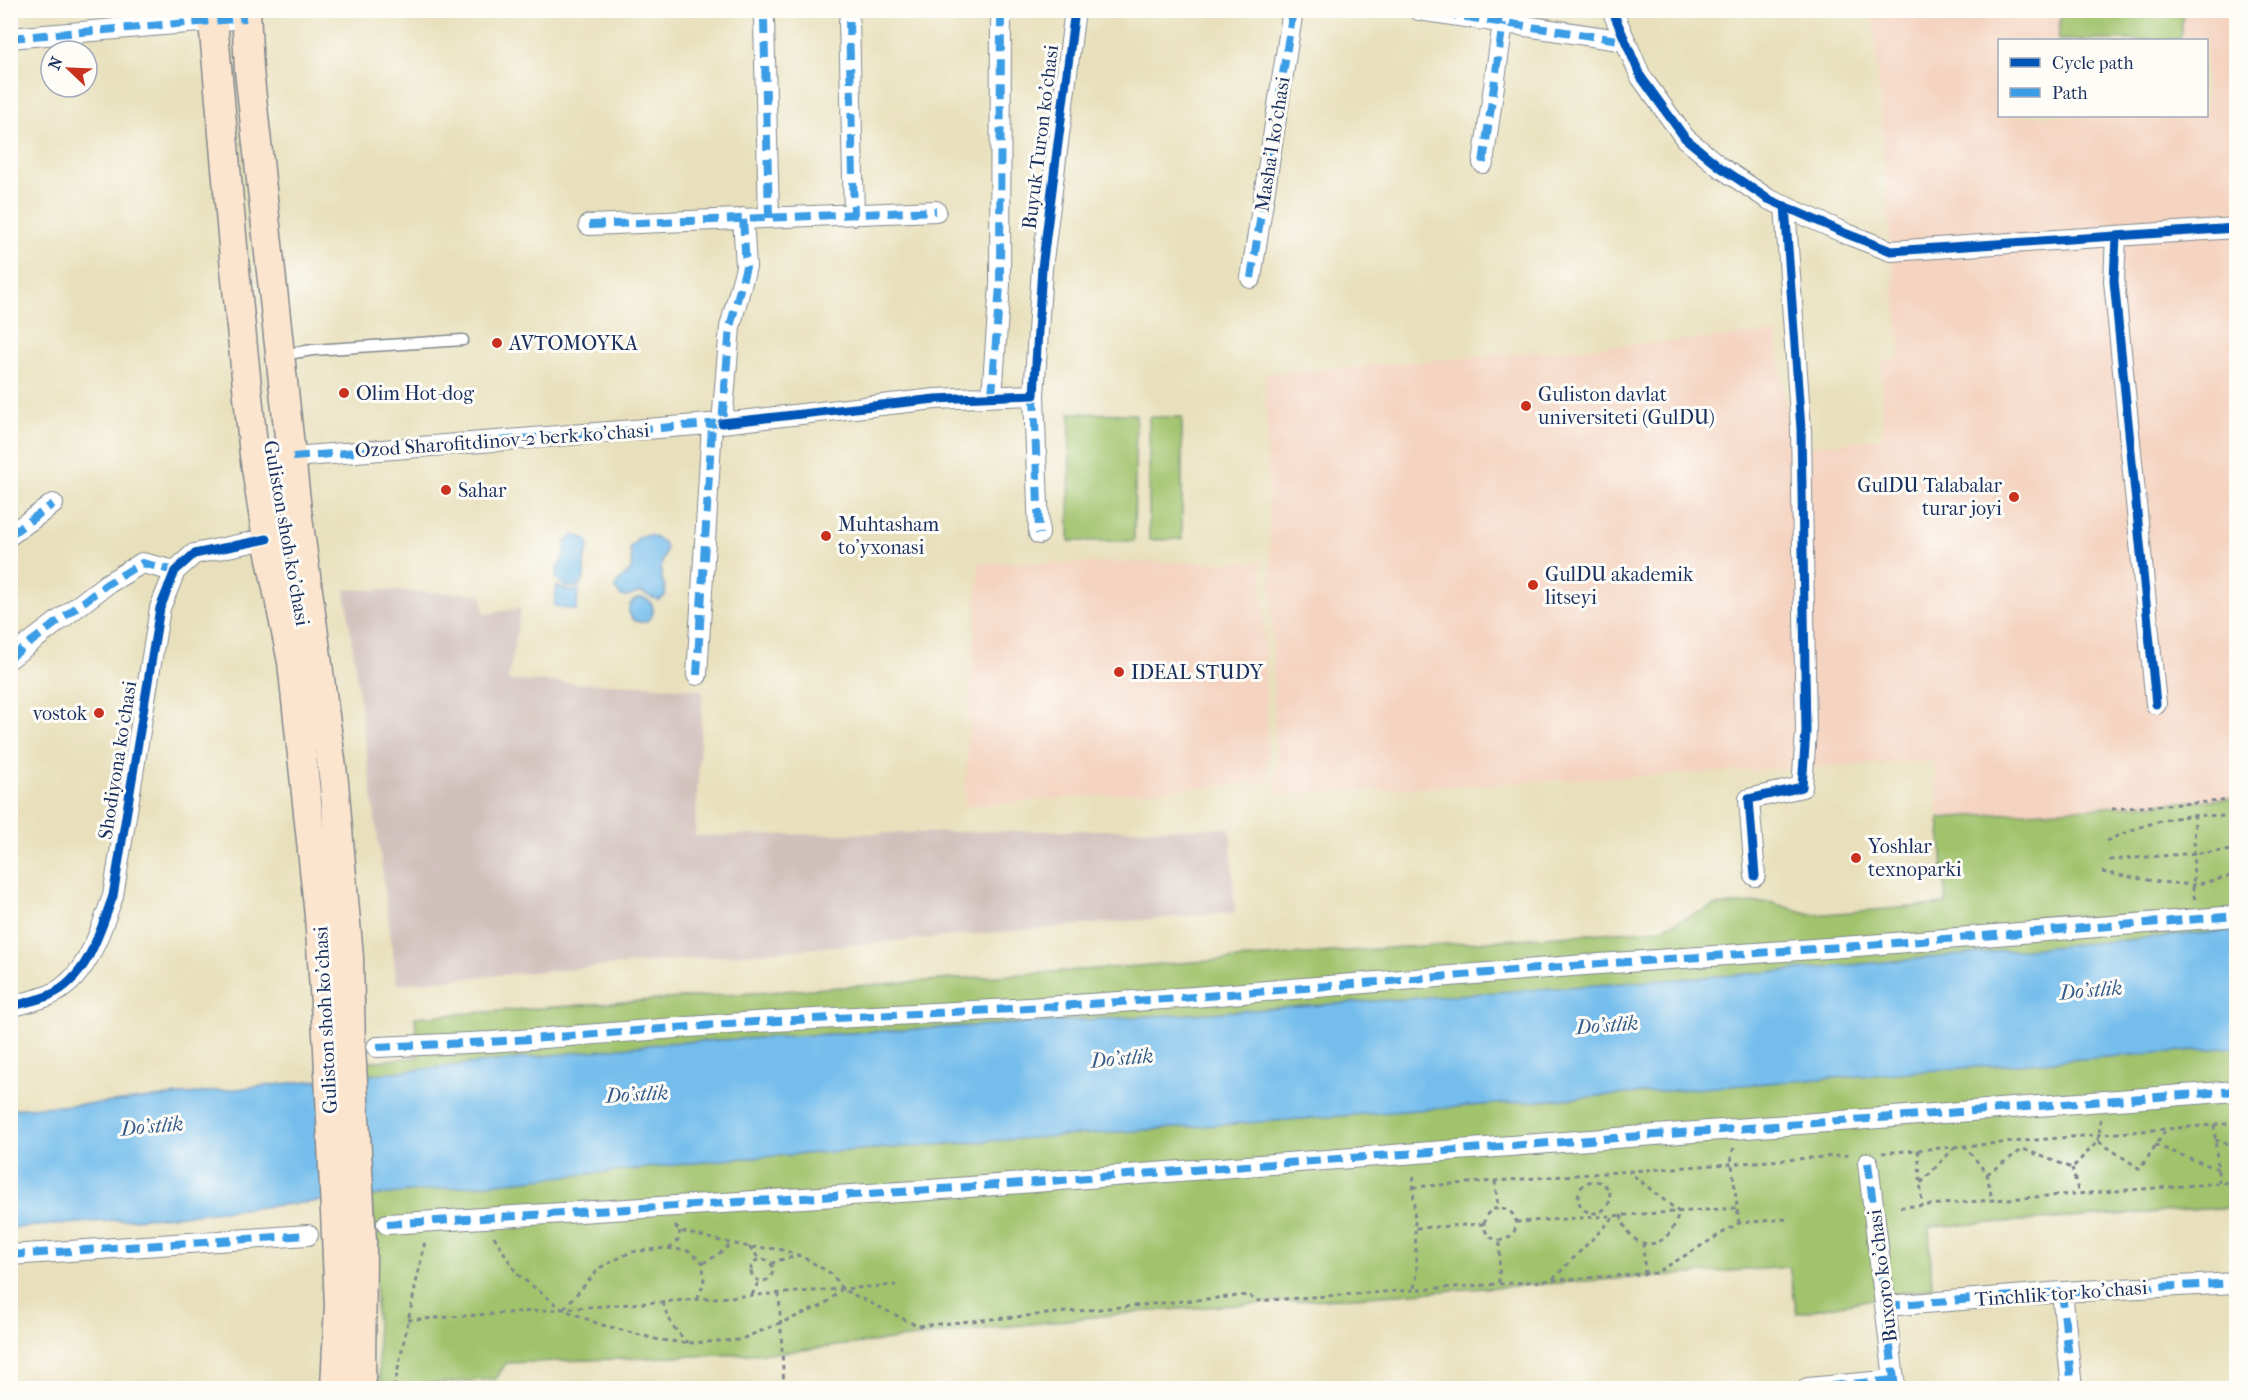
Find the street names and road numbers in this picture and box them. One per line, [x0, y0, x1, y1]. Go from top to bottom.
street label: Buyuk Turon ko'chasi [1018, 43, 1063, 231]
street label: Masha'l ko'chasi [1250, 75, 1295, 213]
street label: Ozod Sharofitdinov-2 berk ko'chasi [354, 419, 650, 462]
street label: Guliston shoh ko'chasi [259, 439, 314, 628]
street label: Shodiyona ko'chasi [94, 679, 141, 841]
street label: Guliston shoh ko'chasi [309, 925, 342, 1114]
street label: Buxoro ko'chasi [1863, 1208, 1902, 1344]
street label: Tinchlik tor ko'chasi [1974, 1276, 2148, 1311]

